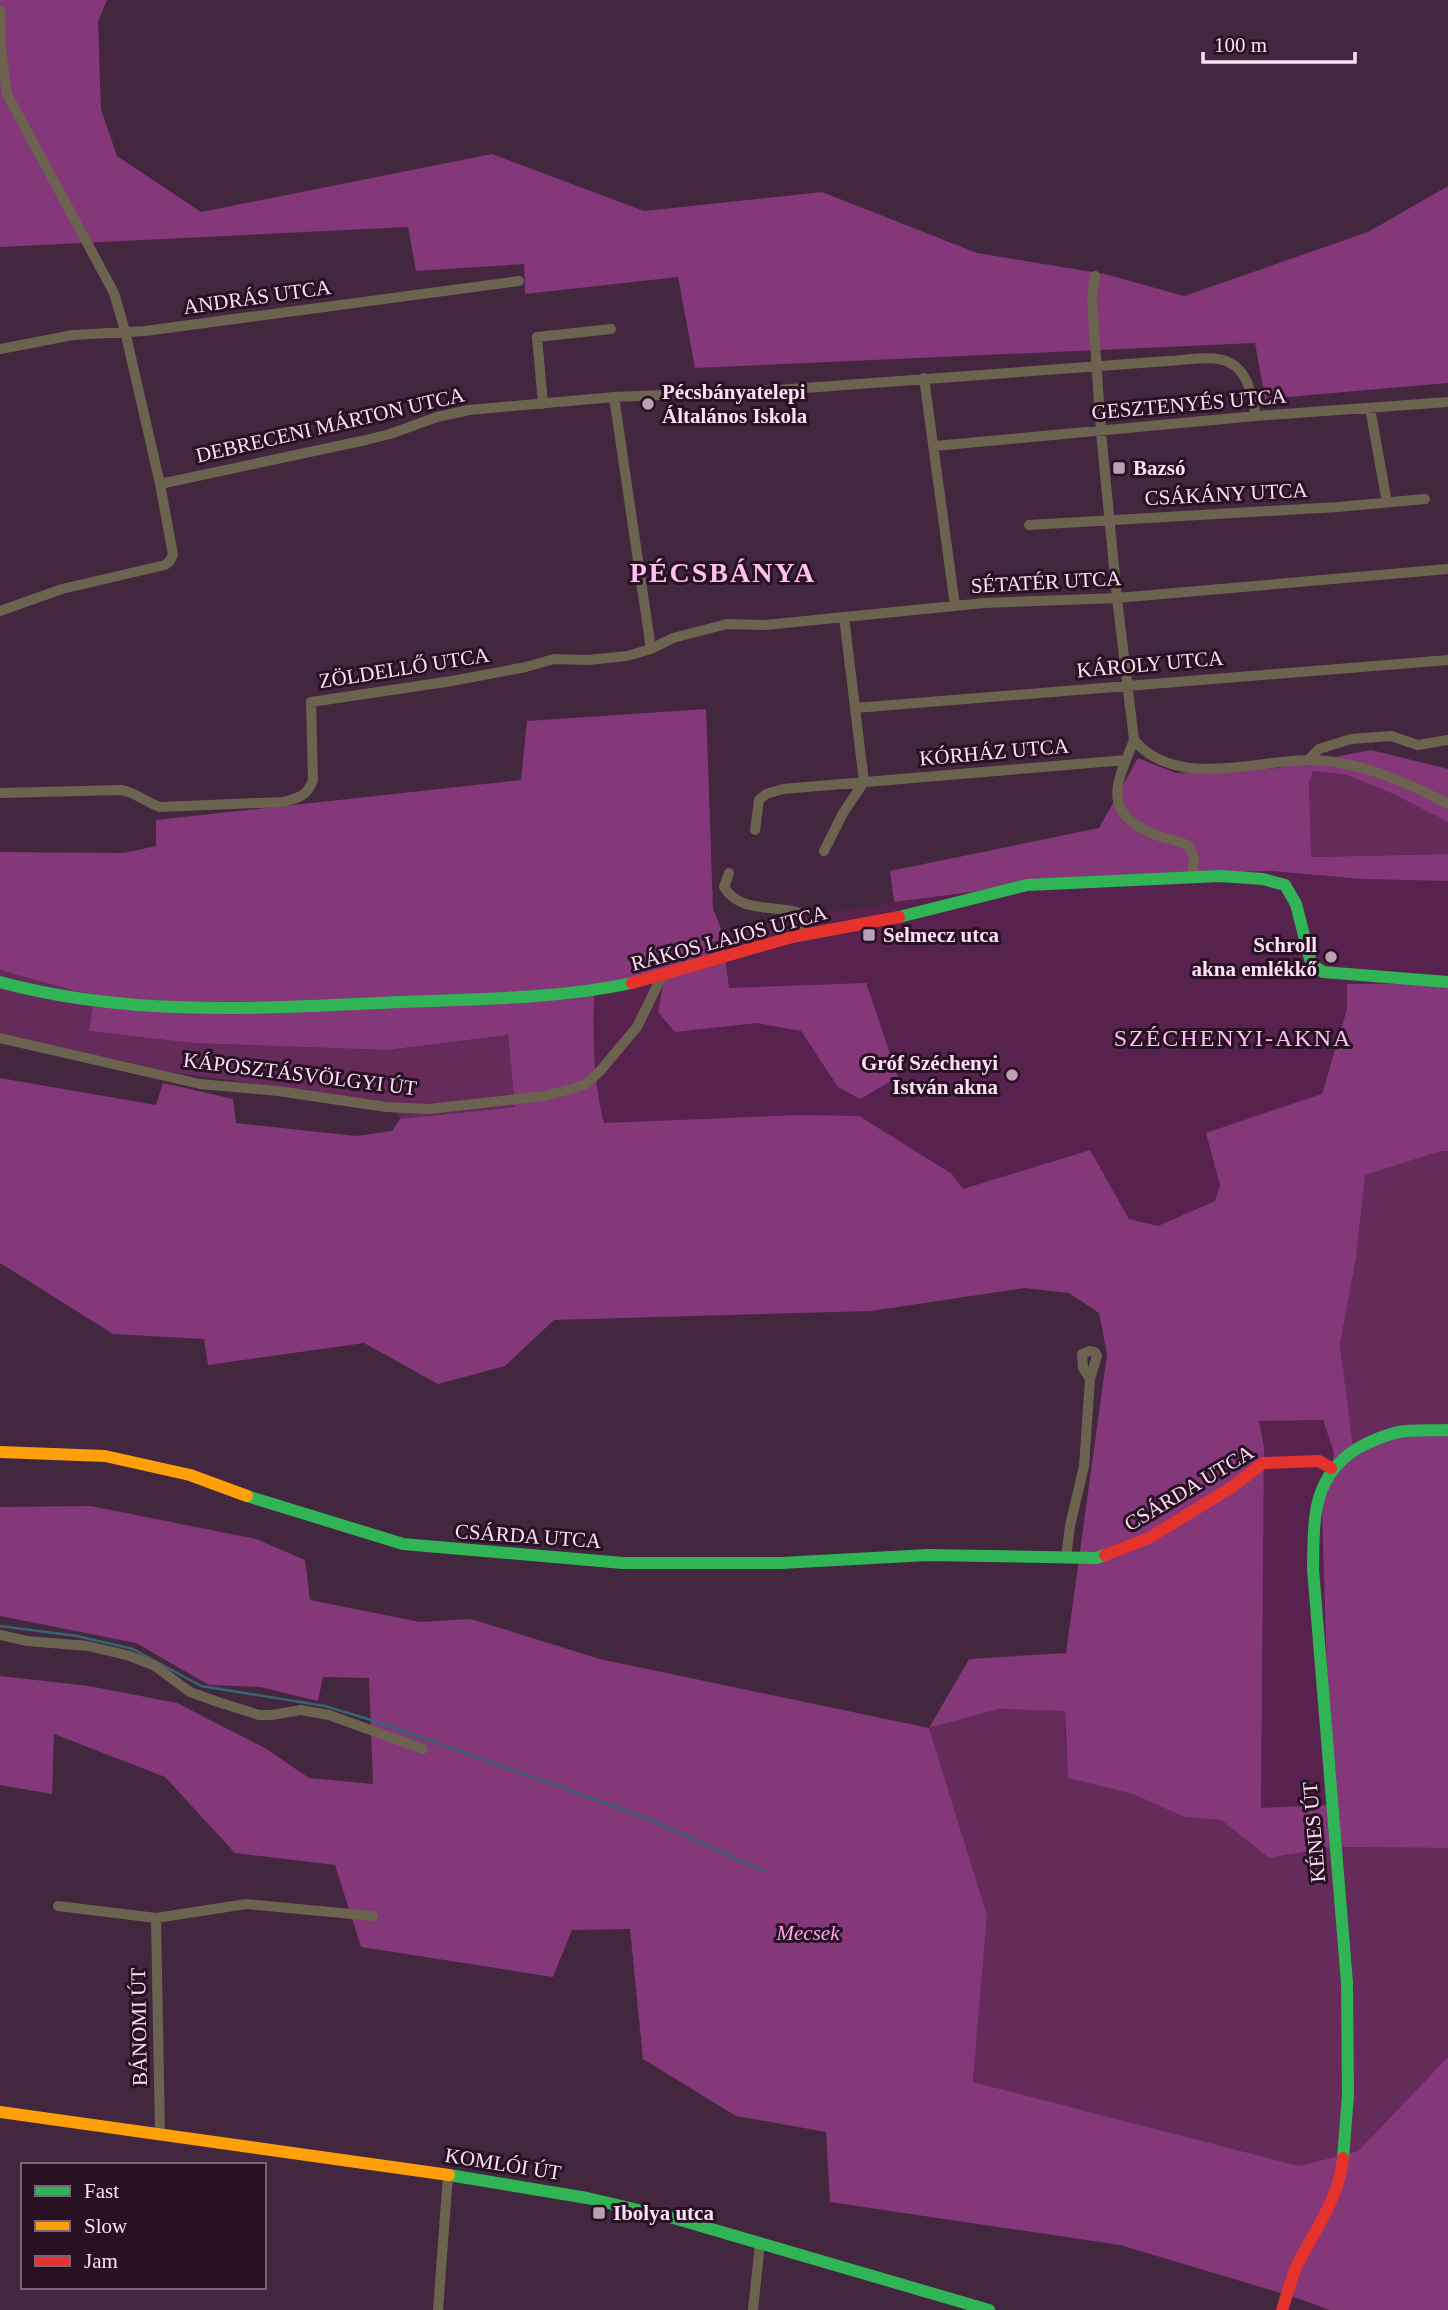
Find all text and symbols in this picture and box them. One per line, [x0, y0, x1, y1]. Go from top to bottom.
scale bar [1203, 21, 1355, 65]
text: 100 m [1214, 33, 1267, 57]
street label: ANDRÁS UTCA [182, 275, 333, 319]
place label: Pécsbányatelepi Általános Iskola [662, 380, 808, 428]
street label: DEBRECENI MÁRTON UTCA [193, 382, 467, 468]
street label: GESZTENYÉS UTCA [1091, 383, 1288, 424]
marker: Pécsbányatelepi Általános Iskola [640, 396, 656, 412]
place label: Bazsó [1133, 456, 1186, 480]
marker: Bazsó [1111, 460, 1127, 476]
street label: CSÁKÁNY UTCA [1144, 478, 1309, 510]
district label: PÉCSBÁNYA [630, 557, 816, 588]
street label: SÉTATÉR UTCA [970, 566, 1123, 598]
street label: ZÖLDELLŐ UTCA [317, 643, 492, 693]
street label: KÁROLY UTCA [1076, 646, 1225, 682]
street label: KÓRHÁZ UTCA [918, 733, 1071, 770]
street label: RÁKOS LAJOS UTCA [628, 900, 830, 976]
place label: Selmecz utca [883, 923, 1000, 947]
marker: Selmecz utca [861, 927, 877, 943]
place label: Schroll akna emlékkő [1192, 933, 1317, 981]
marker: Schroll akna emlékkő [1323, 949, 1339, 965]
district label: SZÉCHENYI-AKNA [1114, 1025, 1352, 1051]
street label: KÁPOSZTÁSVÖLGYI ÚT [182, 1048, 418, 1100]
place label: Gróf Széchenyi István akna [861, 1051, 998, 1099]
marker: Gróf Széchenyi István akna [1004, 1067, 1020, 1083]
street label: CSÁRDA UTCA [1120, 1440, 1259, 1536]
street label: CSÁRDA UTCA [454, 1519, 603, 1553]
street label: KÉNES ÚT [1298, 1781, 1330, 1883]
park label: Mecsek [776, 1921, 840, 1945]
street label: BÁNOMI ÚT [126, 1967, 152, 2086]
street label: KOMLÓI ÚT [443, 2143, 563, 2185]
legend [21, 2163, 266, 2289]
text: Fast [84, 2179, 119, 2203]
place label: Ibolya utca [613, 2201, 714, 2225]
marker: Ibolya utca [591, 2205, 607, 2221]
text: Slow [84, 2214, 128, 2238]
text: Jam [84, 2249, 118, 2273]

